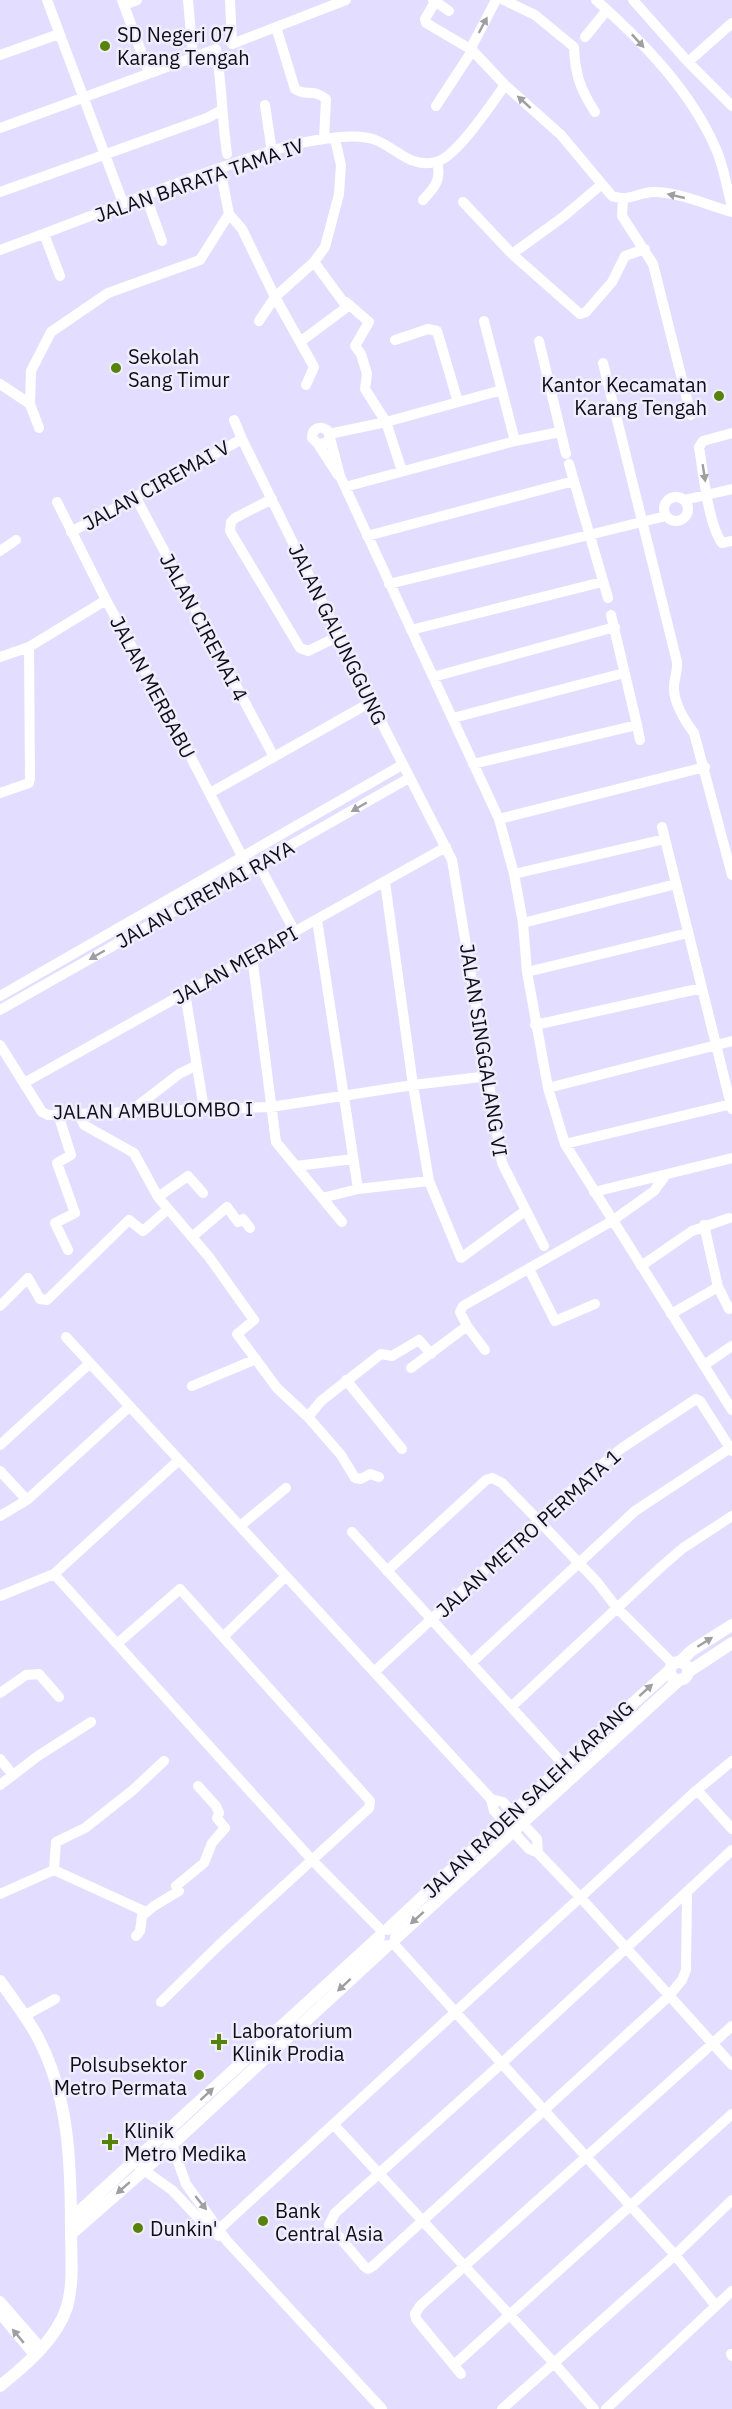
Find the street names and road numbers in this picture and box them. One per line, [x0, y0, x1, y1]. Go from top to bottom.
street label: JALAN BARATA TAMA IV [91, 131, 307, 229]
street label: JALAN CIREMAI V [78, 433, 234, 537]
street label: JALAN GALUNGGUNG [282, 539, 394, 729]
street label: JALAN CIREMAI 4 [154, 548, 254, 706]
street label: JALAN MERBABU [104, 611, 202, 763]
street label: JALAN CIREMAI RAYA [111, 834, 299, 954]
street label: JALAN MERAPI [168, 920, 302, 1010]
street label: JALAN SINGGALANG VI [454, 941, 514, 1159]
street label: JALAN AMBULOMBO I [53, 1095, 253, 1125]
street label: JALAN METRO PERMATA 1 [430, 1443, 626, 1623]
street label: JALAN RADEN SALEH KARANG [417, 1694, 639, 1904]

